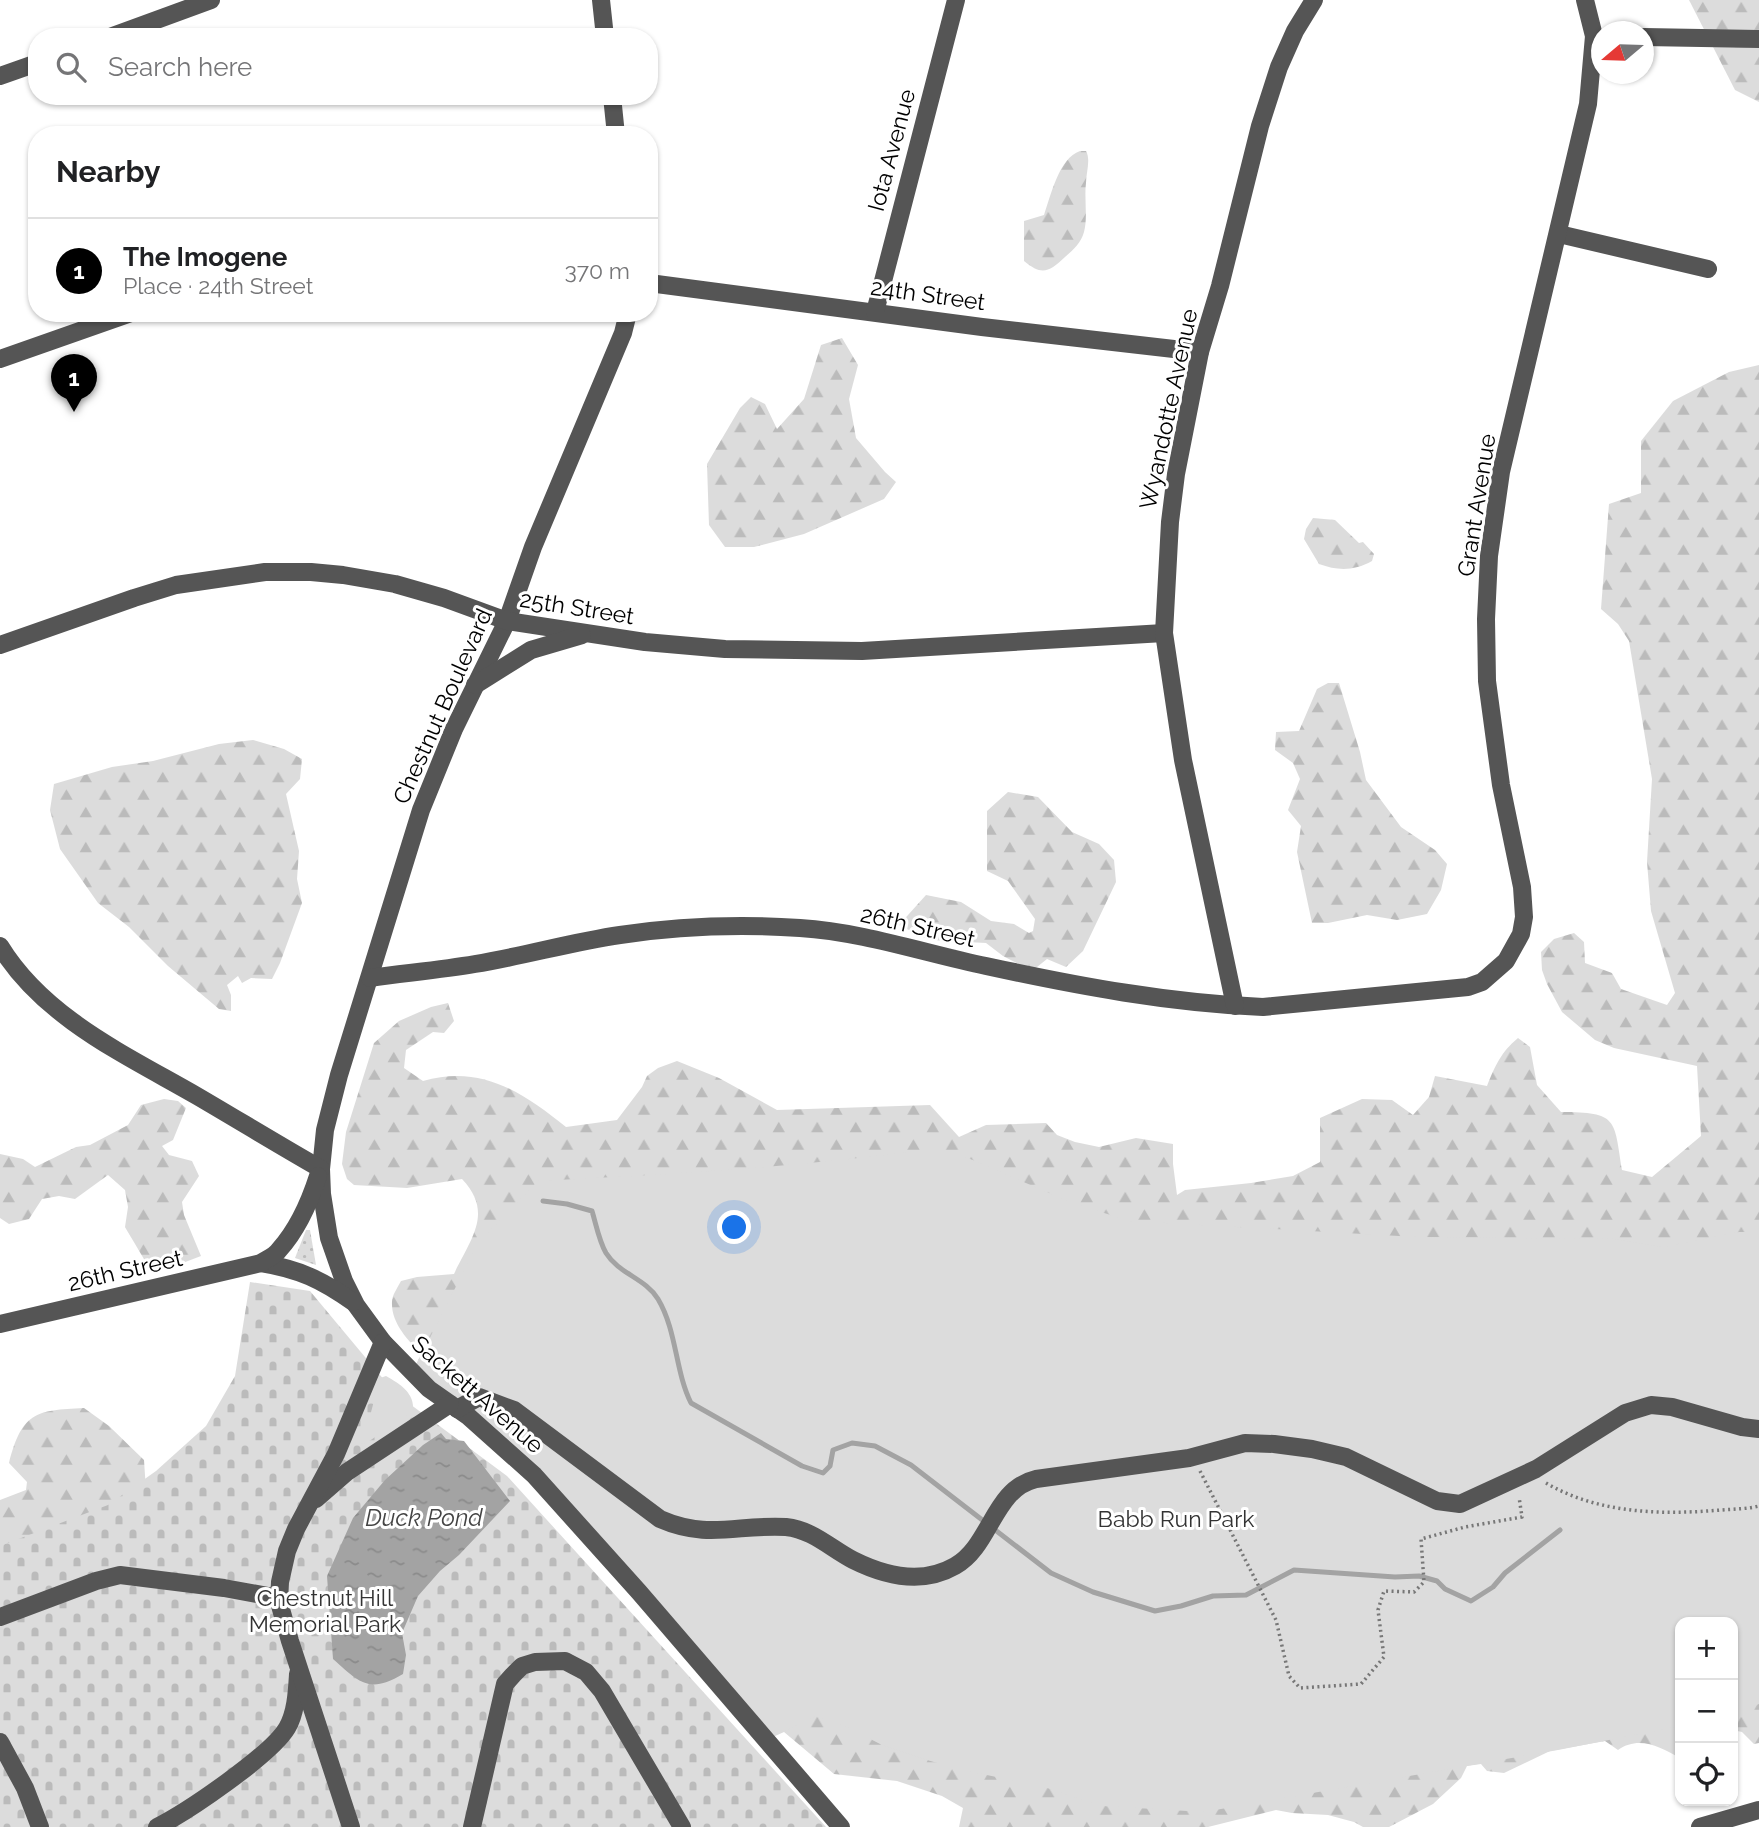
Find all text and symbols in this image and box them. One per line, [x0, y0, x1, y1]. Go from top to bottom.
north arrow [1591, 21, 1654, 84]
search box [28, 28, 658, 105]
icon: search [52, 48, 90, 86]
text: Search here [108, 52, 252, 82]
street label: Iota Avenue [862, 86, 920, 214]
text: Nearby [56, 154, 160, 189]
text: The Imogene [123, 242, 287, 272]
text: 1 [73, 257, 85, 284]
text: 370 m [565, 257, 630, 284]
text: Place · 24th Street [123, 272, 313, 299]
street label: 24th Street [869, 273, 987, 315]
street label: Wyandotte Avenue [1134, 306, 1202, 512]
pin: 1 [51, 354, 97, 412]
street label: Grant Avenue [1451, 432, 1501, 578]
street label: 25th Street [518, 585, 636, 629]
street label: Chestnut Boulevard [387, 604, 497, 808]
street label: 26th Street [858, 900, 978, 952]
your location [717, 1210, 751, 1244]
street label: 26th Street [65, 1244, 185, 1296]
street label: Sackett Avenue [407, 1330, 549, 1458]
water label: Duck Pond [365, 1503, 483, 1532]
park label: Babb Run Park [1098, 1505, 1254, 1532]
park label: Chestnut Hill Memorial Park [249, 1584, 401, 1637]
map controls [1675, 1617, 1738, 1806]
button: + [1675, 1617, 1738, 1680]
button: − [1675, 1680, 1738, 1743]
button: locate [1675, 1743, 1738, 1806]

